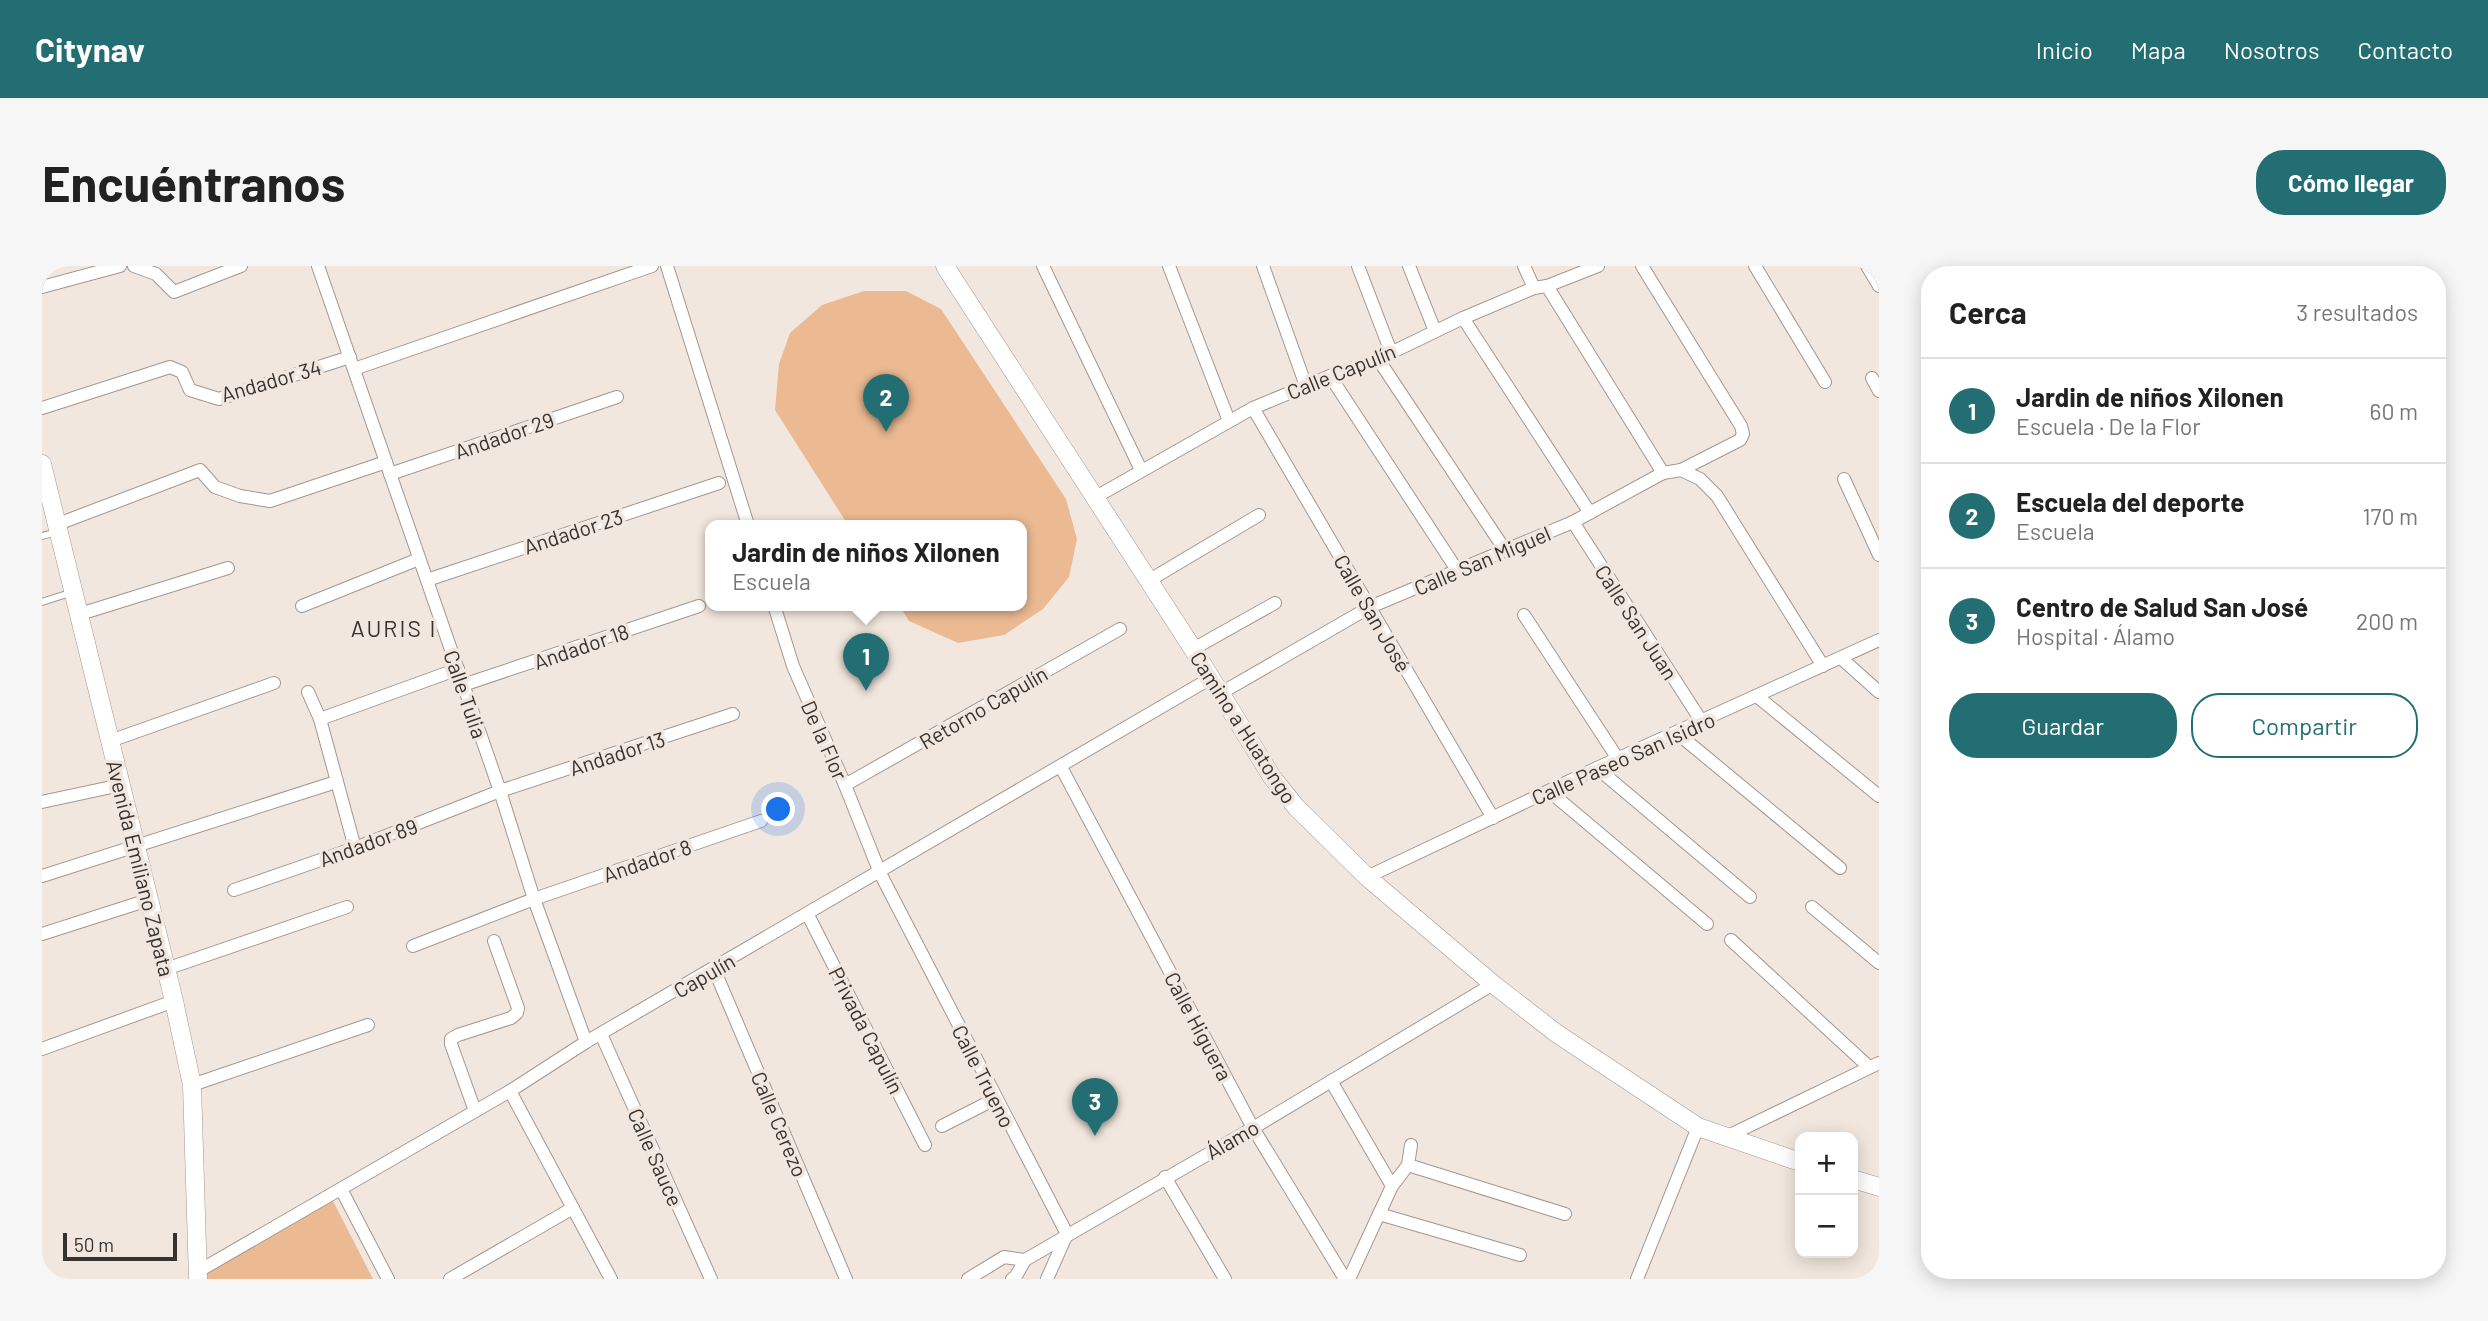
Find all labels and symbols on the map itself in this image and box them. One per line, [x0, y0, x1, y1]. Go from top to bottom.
street label: Calle Capulín [1283, 338, 1399, 404]
street label: Andador 34 [218, 354, 324, 406]
pin: 2 [863, 374, 909, 432]
street label: Andador 29 [451, 406, 557, 464]
street label: Andador 23 [520, 503, 626, 559]
street label: Calle San Miguel [1410, 520, 1554, 600]
street label: Calle San José [1329, 550, 1417, 676]
street label: Calle San Juan [1590, 560, 1684, 684]
district label: AURIS I [351, 614, 437, 642]
street label: Andador 18 [530, 618, 632, 674]
pin: 1 [843, 633, 889, 691]
street label: Camino a Huatongo [1186, 646, 1302, 808]
street label: Calle Tulia [439, 647, 493, 741]
street label: Retorno Capulín [914, 660, 1052, 754]
street label: De la Flor [797, 697, 854, 784]
street label: Calle Paseo San Isidro [1527, 706, 1719, 810]
street label: Andador 13 [566, 726, 668, 780]
street label: Avenida Emiliano Zapata [102, 757, 180, 979]
your location [761, 792, 795, 826]
street label: Andador 89 [315, 813, 421, 871]
street label: Andador 8 [600, 833, 694, 887]
street label: Capulín [669, 947, 739, 1003]
street label: Privada Capulín [824, 962, 910, 1098]
street label: Calle Higuera [1160, 967, 1238, 1085]
street label: Calle Trueno [947, 1020, 1021, 1132]
street label: Calle Cerezo [747, 1068, 813, 1180]
pin: 3 [1072, 1078, 1118, 1136]
street label: Calle Sauce [623, 1104, 689, 1210]
street label: Álamo [1201, 1114, 1263, 1164]
scale bar [63, 1230, 177, 1262]

